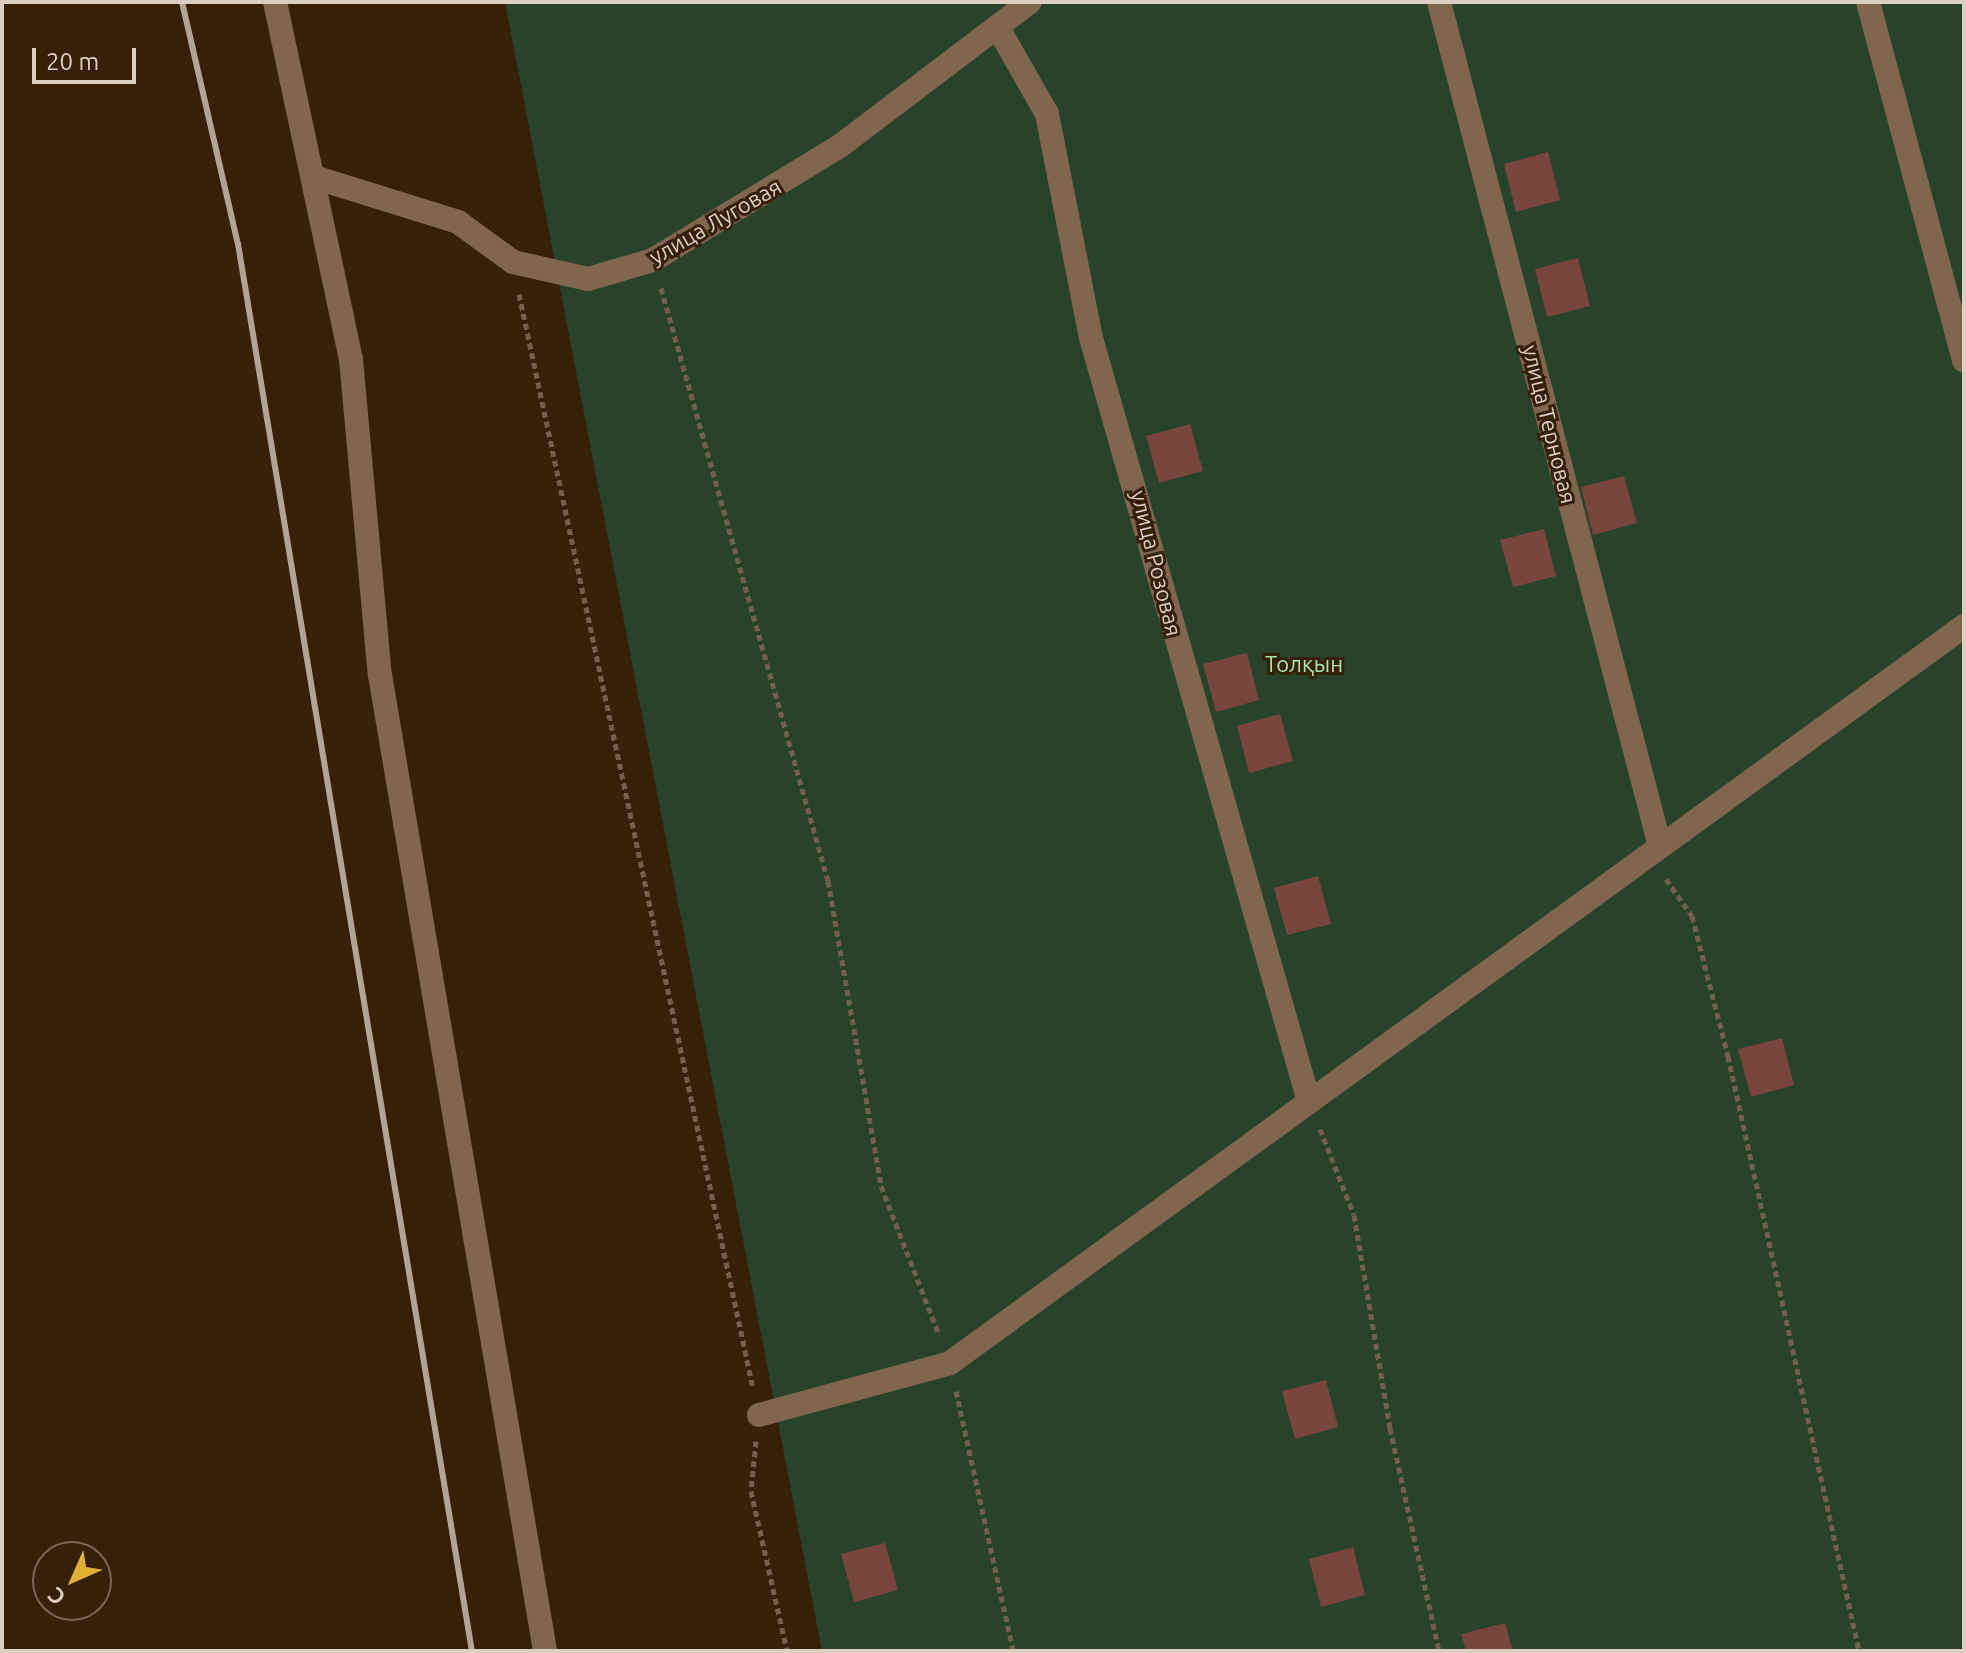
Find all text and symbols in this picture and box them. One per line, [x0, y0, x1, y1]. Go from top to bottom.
scale bar [36, 32, 140, 82]
text: 20 m [46, 48, 99, 75]
street label: улица Луговая [644, 173, 786, 269]
street label: улица Терновая [1518, 342, 1582, 506]
street label: улица Розовая [1126, 487, 1188, 639]
park label: Толқын [1265, 651, 1343, 677]
north arrow [32, 1541, 112, 1621]
text: С [42, 1583, 70, 1611]

